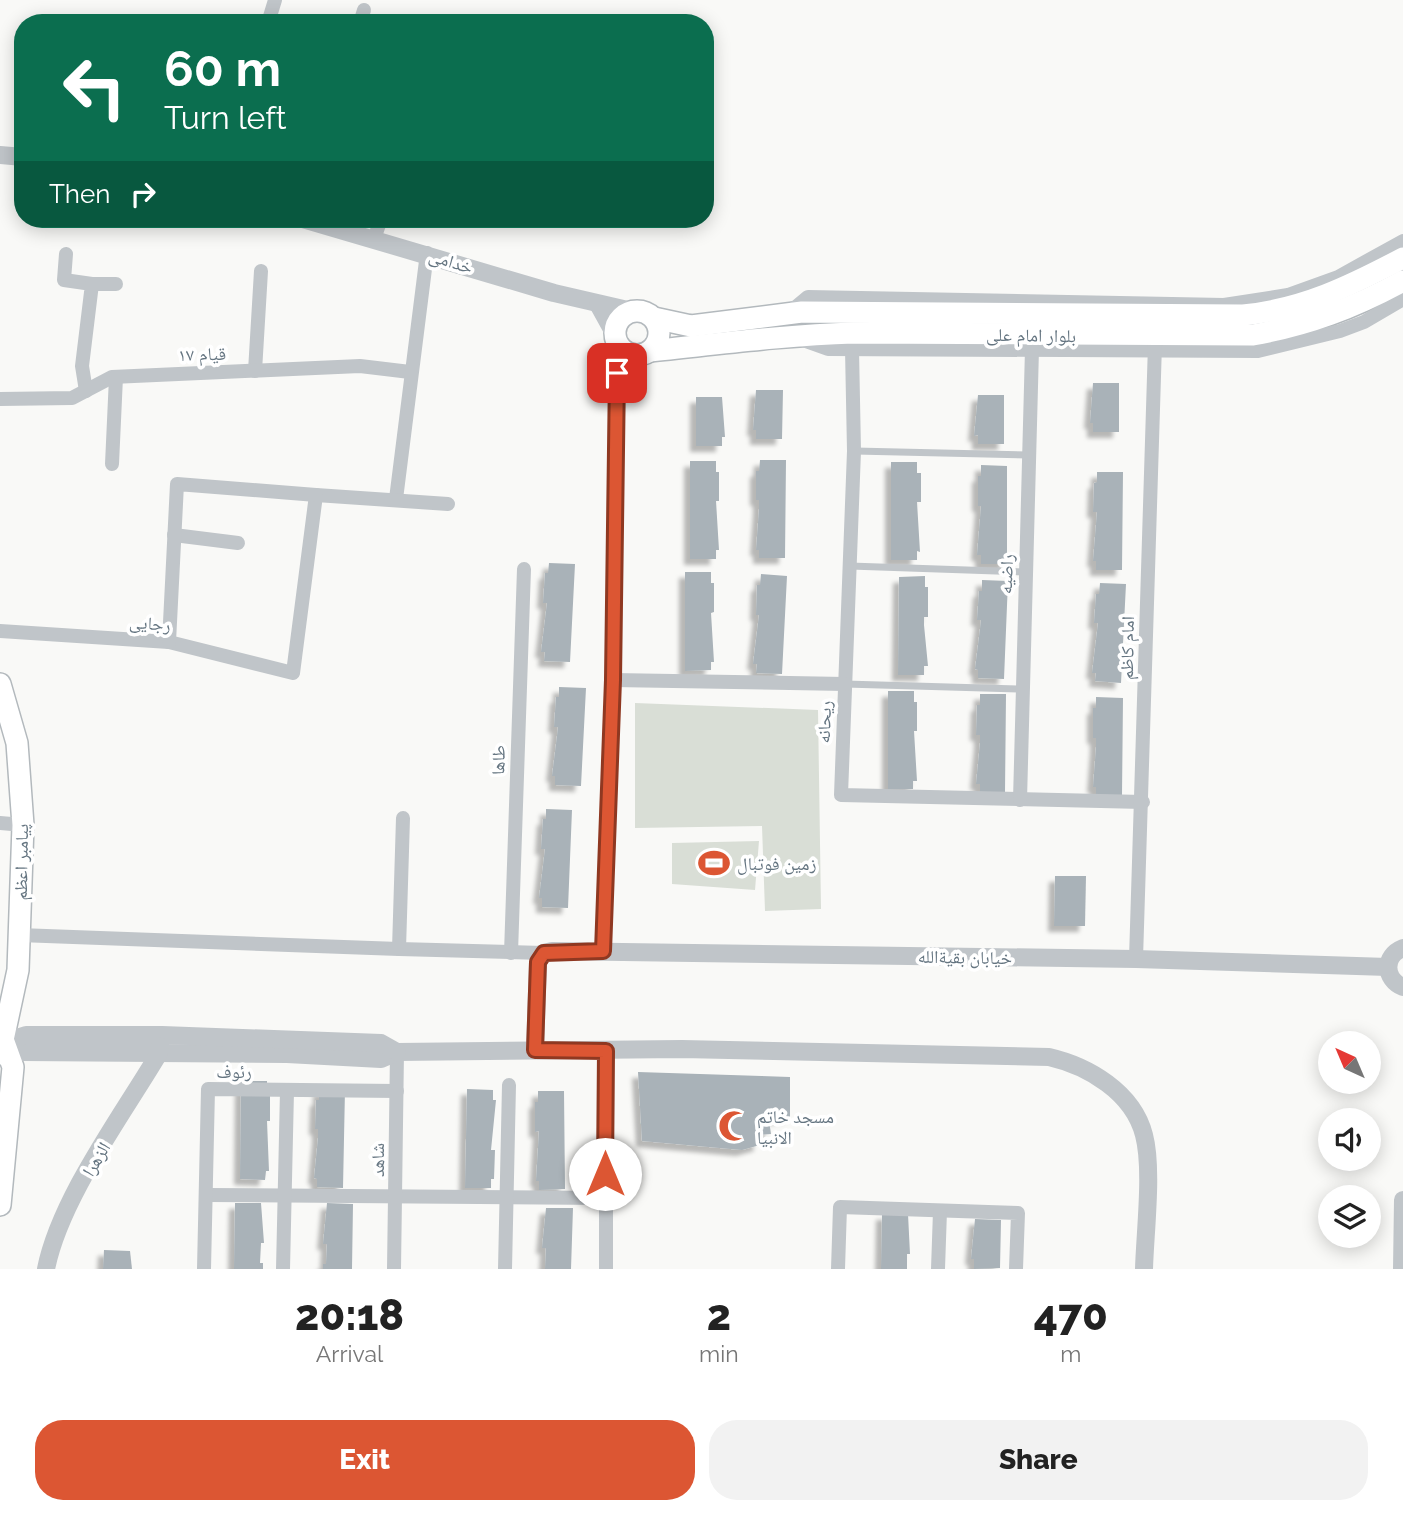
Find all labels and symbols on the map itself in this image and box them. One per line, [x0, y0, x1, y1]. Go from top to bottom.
street label: خدامی [426, 244, 476, 279]
street label: بلوار امام علی [986, 324, 1076, 348]
street label: قیام ۱۷ [178, 343, 227, 367]
pin [587, 343, 647, 403]
street label: راضیه [995, 554, 1017, 594]
street label: رجایی [128, 611, 172, 636]
street label: امام کاظم [1116, 616, 1140, 680]
street label: ریحانه [813, 700, 836, 744]
street label: طاها [487, 745, 509, 775]
street label: پیامبر اعظم [10, 823, 34, 901]
sports icon: زمین فوتبال [697, 846, 731, 880]
place label: زمین فوتبال [737, 853, 816, 875]
street label: خیابان بقیةالله [918, 946, 1012, 969]
north arrow [1318, 1031, 1381, 1094]
street label: رئوف [216, 1061, 252, 1082]
place label: مسجد خاتم الانبیا [757, 1106, 834, 1148]
mosque icon: مسجد خاتم الانبیا [717, 1109, 751, 1143]
position arrow [568, 1137, 642, 1211]
street label: الزهرا [78, 1138, 114, 1180]
street label: شاهد [367, 1143, 388, 1177]

